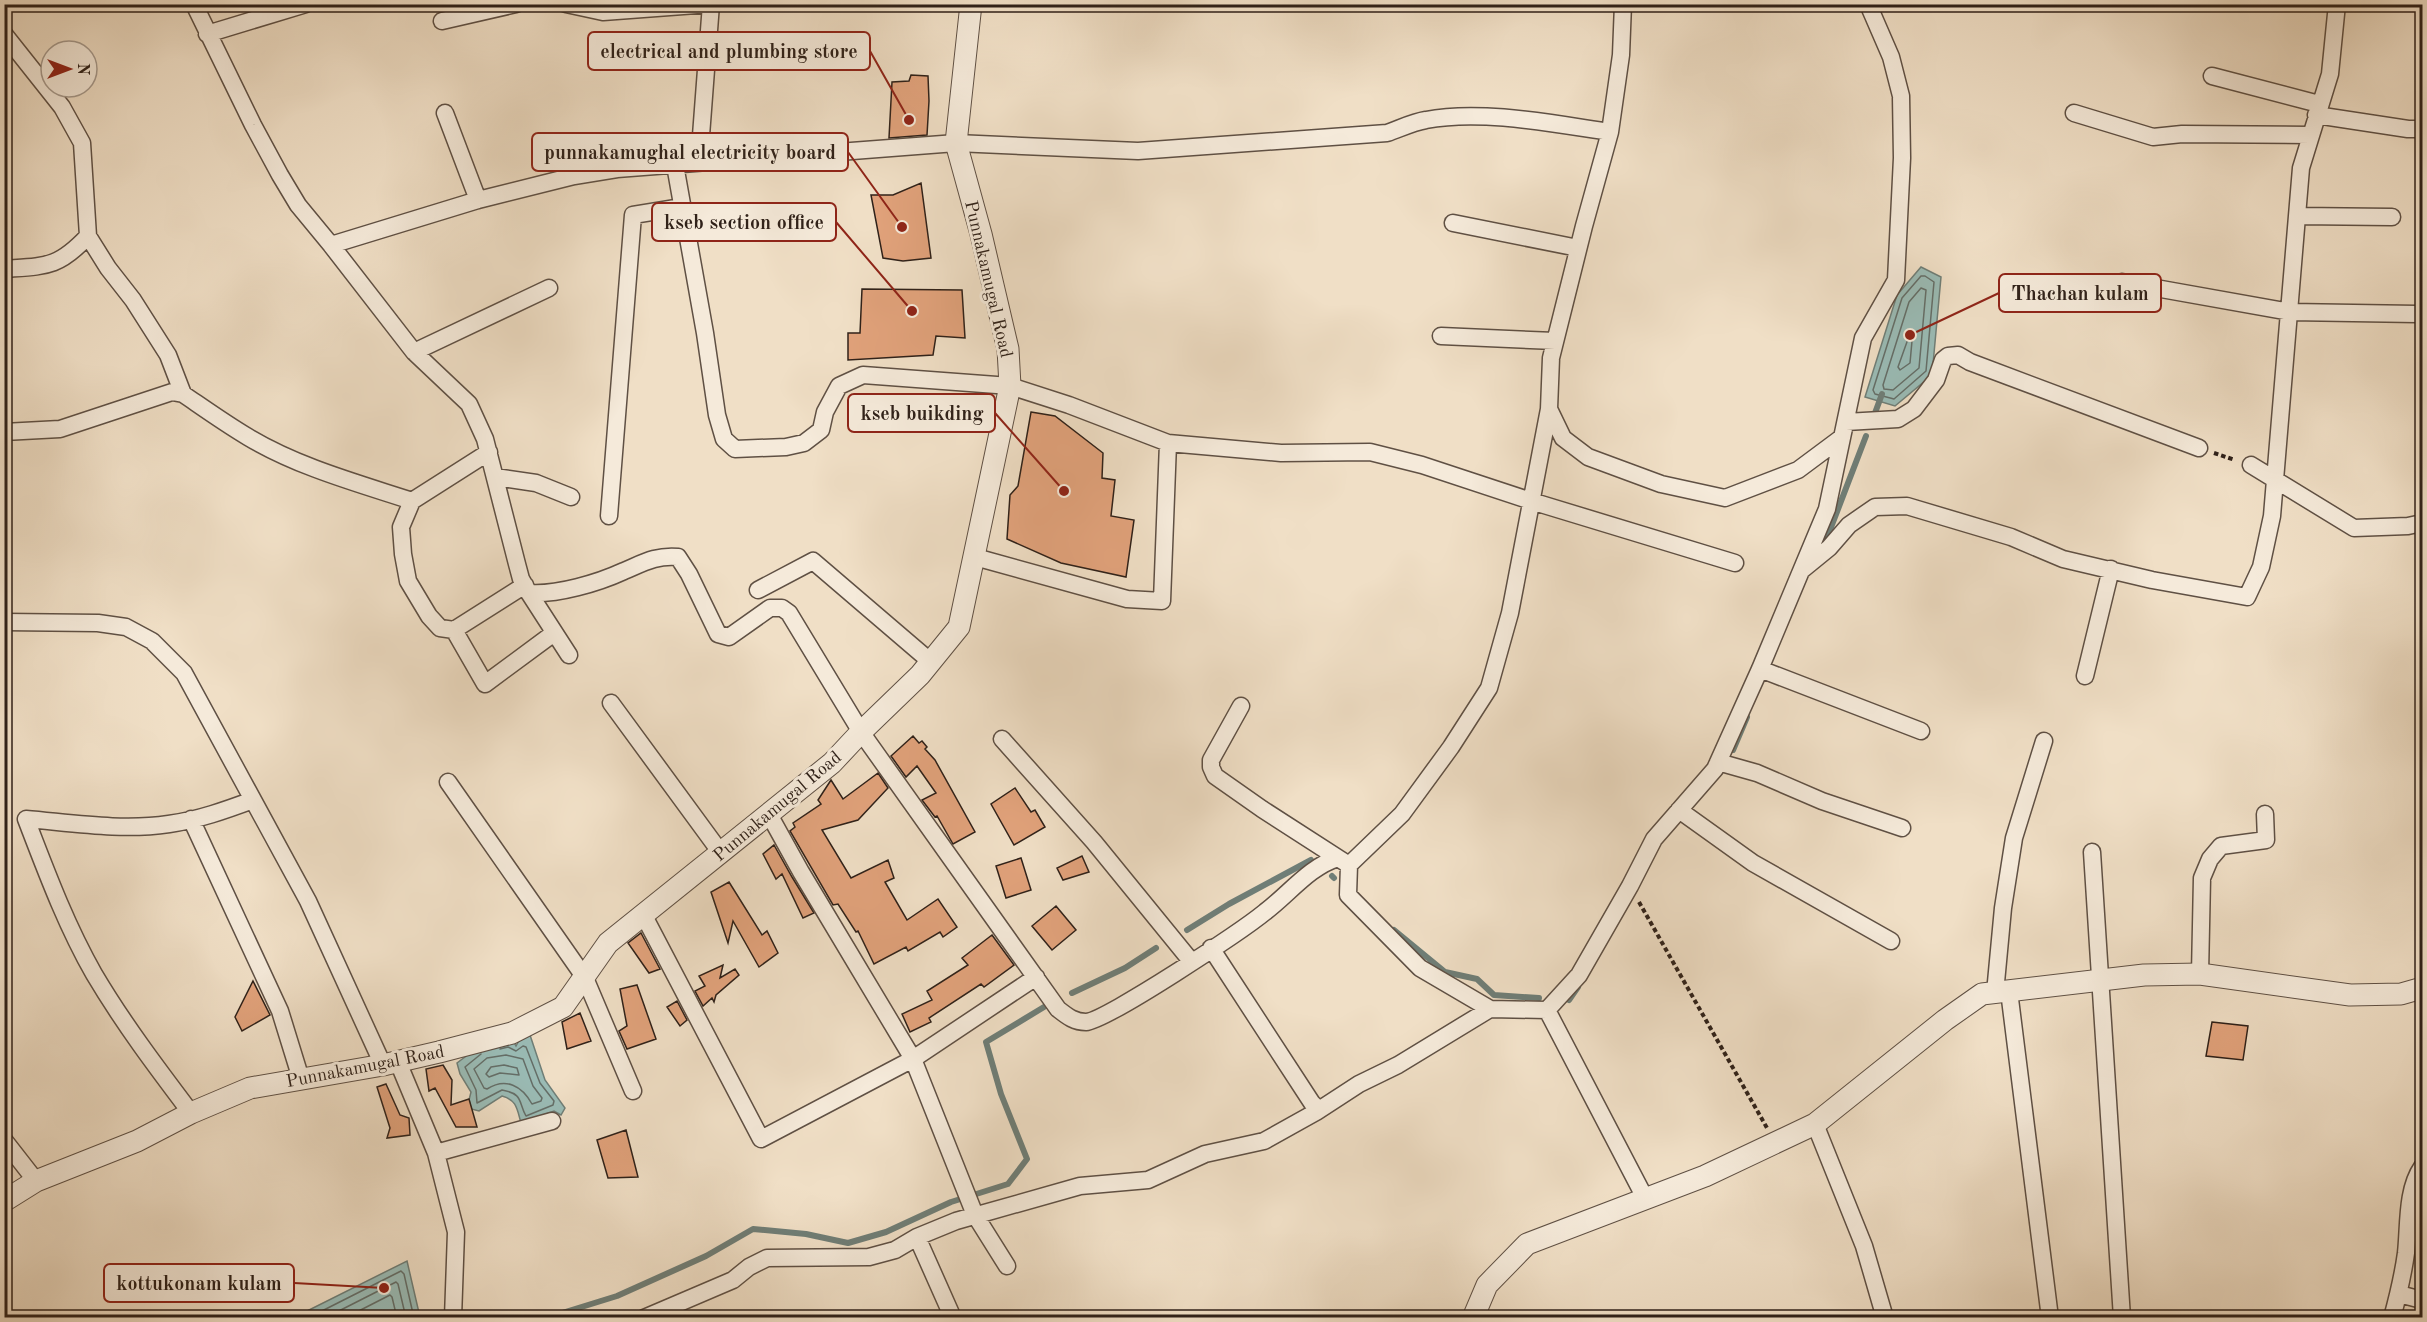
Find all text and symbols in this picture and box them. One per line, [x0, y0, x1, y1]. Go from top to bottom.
callout: electrical and plumbing store [588, 32, 870, 70]
north arrow [39, 39, 99, 99]
text: electrical and plumbing store [600, 43, 858, 63]
text: N [74, 63, 90, 76]
callout: punnakamughal electricity board [532, 133, 848, 171]
text: punnakamughal electricity board [544, 144, 836, 164]
street label: Punnakamugal Road [961, 199, 1015, 360]
callout: kseb section office [652, 203, 836, 241]
text: kseb section office [664, 214, 824, 234]
callout: Thachan kulam [1999, 274, 2161, 312]
text: Thachan kulam [2011, 285, 2149, 305]
callout: kseb buikding [848, 394, 995, 432]
text: kseb buikding [861, 405, 983, 425]
street label: Punnakamugal Road [710, 748, 845, 865]
street label: Punnakamugal Road [284, 1043, 446, 1091]
callout: kottukonam kulam [104, 1264, 294, 1302]
text: kottukonam kulam [116, 1275, 282, 1295]

